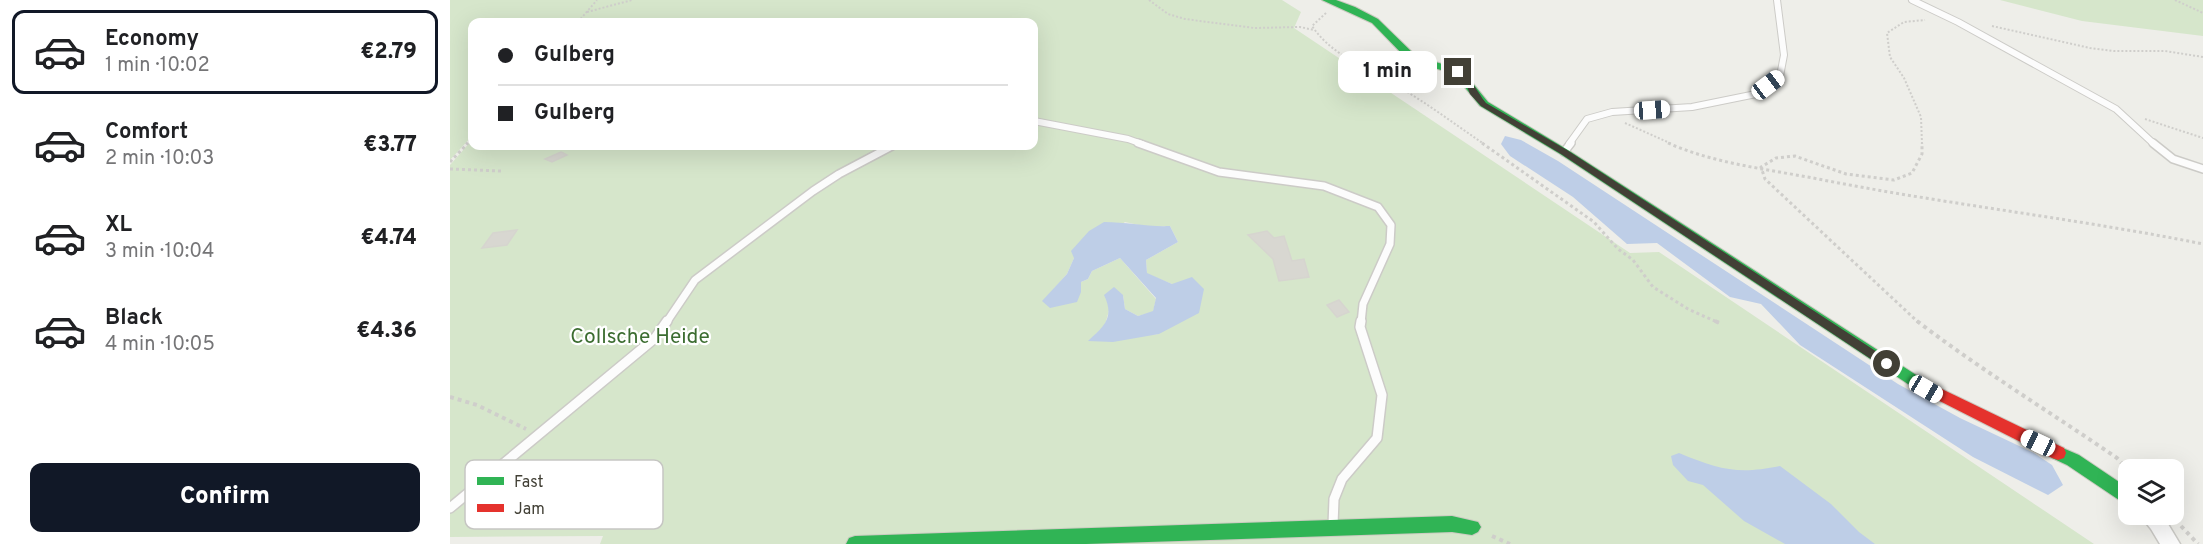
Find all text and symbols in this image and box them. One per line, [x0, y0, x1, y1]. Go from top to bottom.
icon: car [33, 25, 87, 79]
text: Economy [105, 26, 199, 53]
text: €2.79 [360, 39, 417, 66]
text: Gulberg [534, 42, 615, 69]
callout: 1 min [1338, 51, 1437, 93]
text: 1 min · 10:02 [105, 53, 210, 79]
route end [1444, 58, 1471, 85]
text: 1 min [1363, 59, 1412, 85]
car [1748, 67, 1788, 103]
text: Gulberg [534, 100, 615, 127]
car [1633, 100, 1671, 120]
icon: car [33, 118, 87, 172]
text: Comfort [105, 119, 188, 146]
text: €3.77 [363, 132, 417, 159]
text: 2 min · 10:03 [105, 146, 214, 172]
icon: car [33, 211, 87, 265]
text: XL [105, 212, 132, 239]
text: €4.74 [360, 225, 417, 252]
text: 3 min · 10:04 [105, 239, 214, 265]
icon: car [33, 304, 87, 358]
text: Black [105, 305, 163, 332]
text: €4.36 [356, 318, 417, 345]
park label: Collsche Heide [570, 324, 710, 351]
text: 4 min · 10:05 [105, 332, 215, 358]
route start [1873, 350, 1900, 377]
car [1906, 372, 1946, 406]
car [2018, 427, 2058, 459]
map controls [2118, 459, 2184, 525]
button: layers [2118, 459, 2184, 525]
legend [465, 460, 663, 529]
button: Confirm [30, 463, 420, 532]
text: Fast [514, 473, 544, 493]
text: Jam [514, 500, 545, 520]

